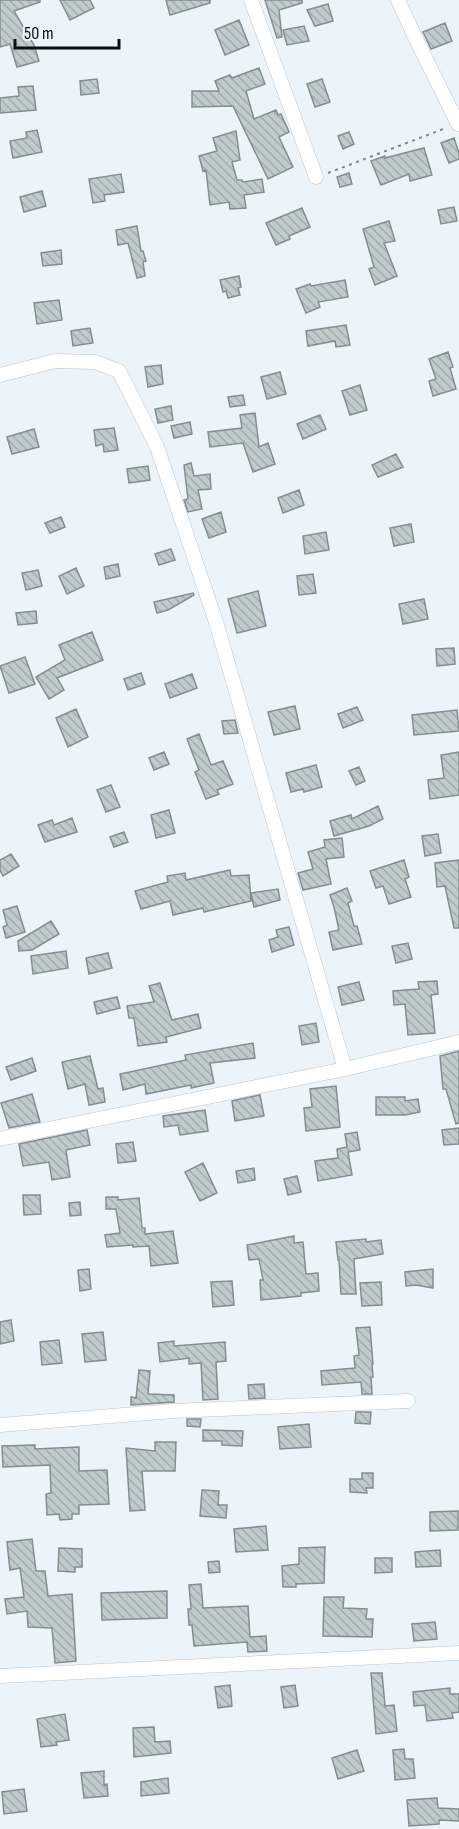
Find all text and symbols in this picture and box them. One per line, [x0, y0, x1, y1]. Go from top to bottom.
scale bar [15, 12, 118, 50]
text: 50 m [24, 23, 54, 44]

